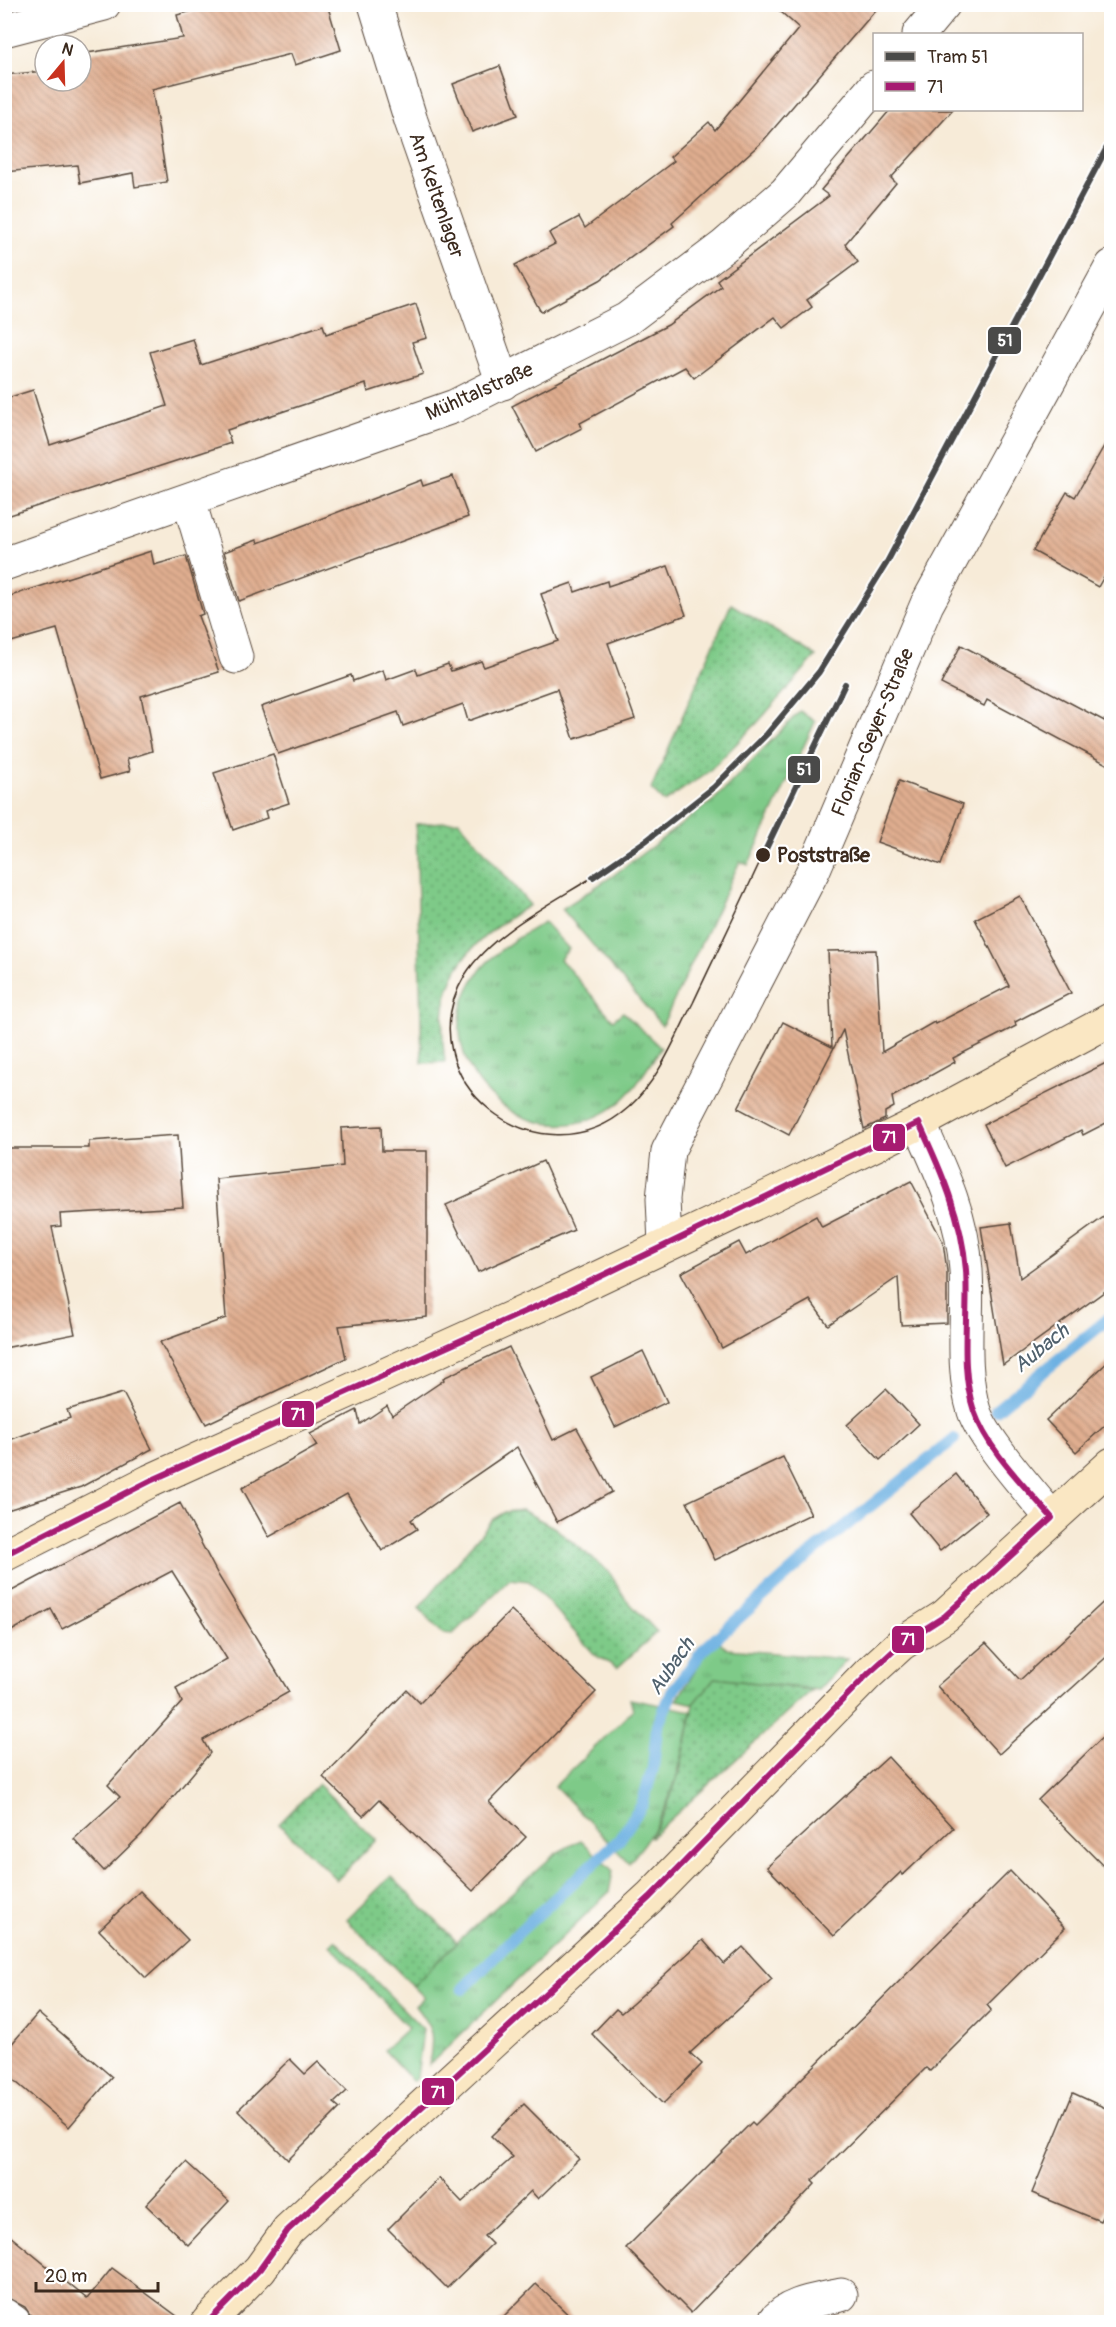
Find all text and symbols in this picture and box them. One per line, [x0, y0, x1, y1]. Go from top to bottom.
north arrow [33, 33, 93, 93]
legend [873, 33, 1083, 111]
text: N [59, 39, 76, 61]
text: Tram 51 [927, 46, 988, 69]
text: 71 [927, 76, 944, 99]
street label: Am Keltenlager [403, 129, 470, 261]
line badge: 51 [987, 326, 1022, 355]
text: 51 [998, 331, 1012, 351]
street label: Mühltalstraße [421, 357, 537, 426]
street label: Florian-Geyer-Straße [826, 644, 919, 820]
line badge: 51 [787, 755, 821, 784]
text: 51 [797, 760, 811, 780]
place label: Poststraße [777, 843, 871, 868]
marker: Poststraße [754, 846, 772, 864]
line badge: 71 [872, 1123, 906, 1152]
text: 71 [882, 1128, 896, 1148]
water label: Aubach [1008, 1317, 1076, 1379]
line badge: 71 [281, 1400, 315, 1428]
text: 71 [291, 1405, 305, 1425]
line badge: 71 [891, 1625, 925, 1654]
text: 71 [901, 1630, 915, 1650]
water label: Aubach [642, 1631, 701, 1700]
line badge: 71 [421, 2077, 455, 2106]
text: 71 [431, 2083, 445, 2103]
scale bar [36, 2255, 158, 2293]
text: 20 m [45, 2265, 87, 2288]

